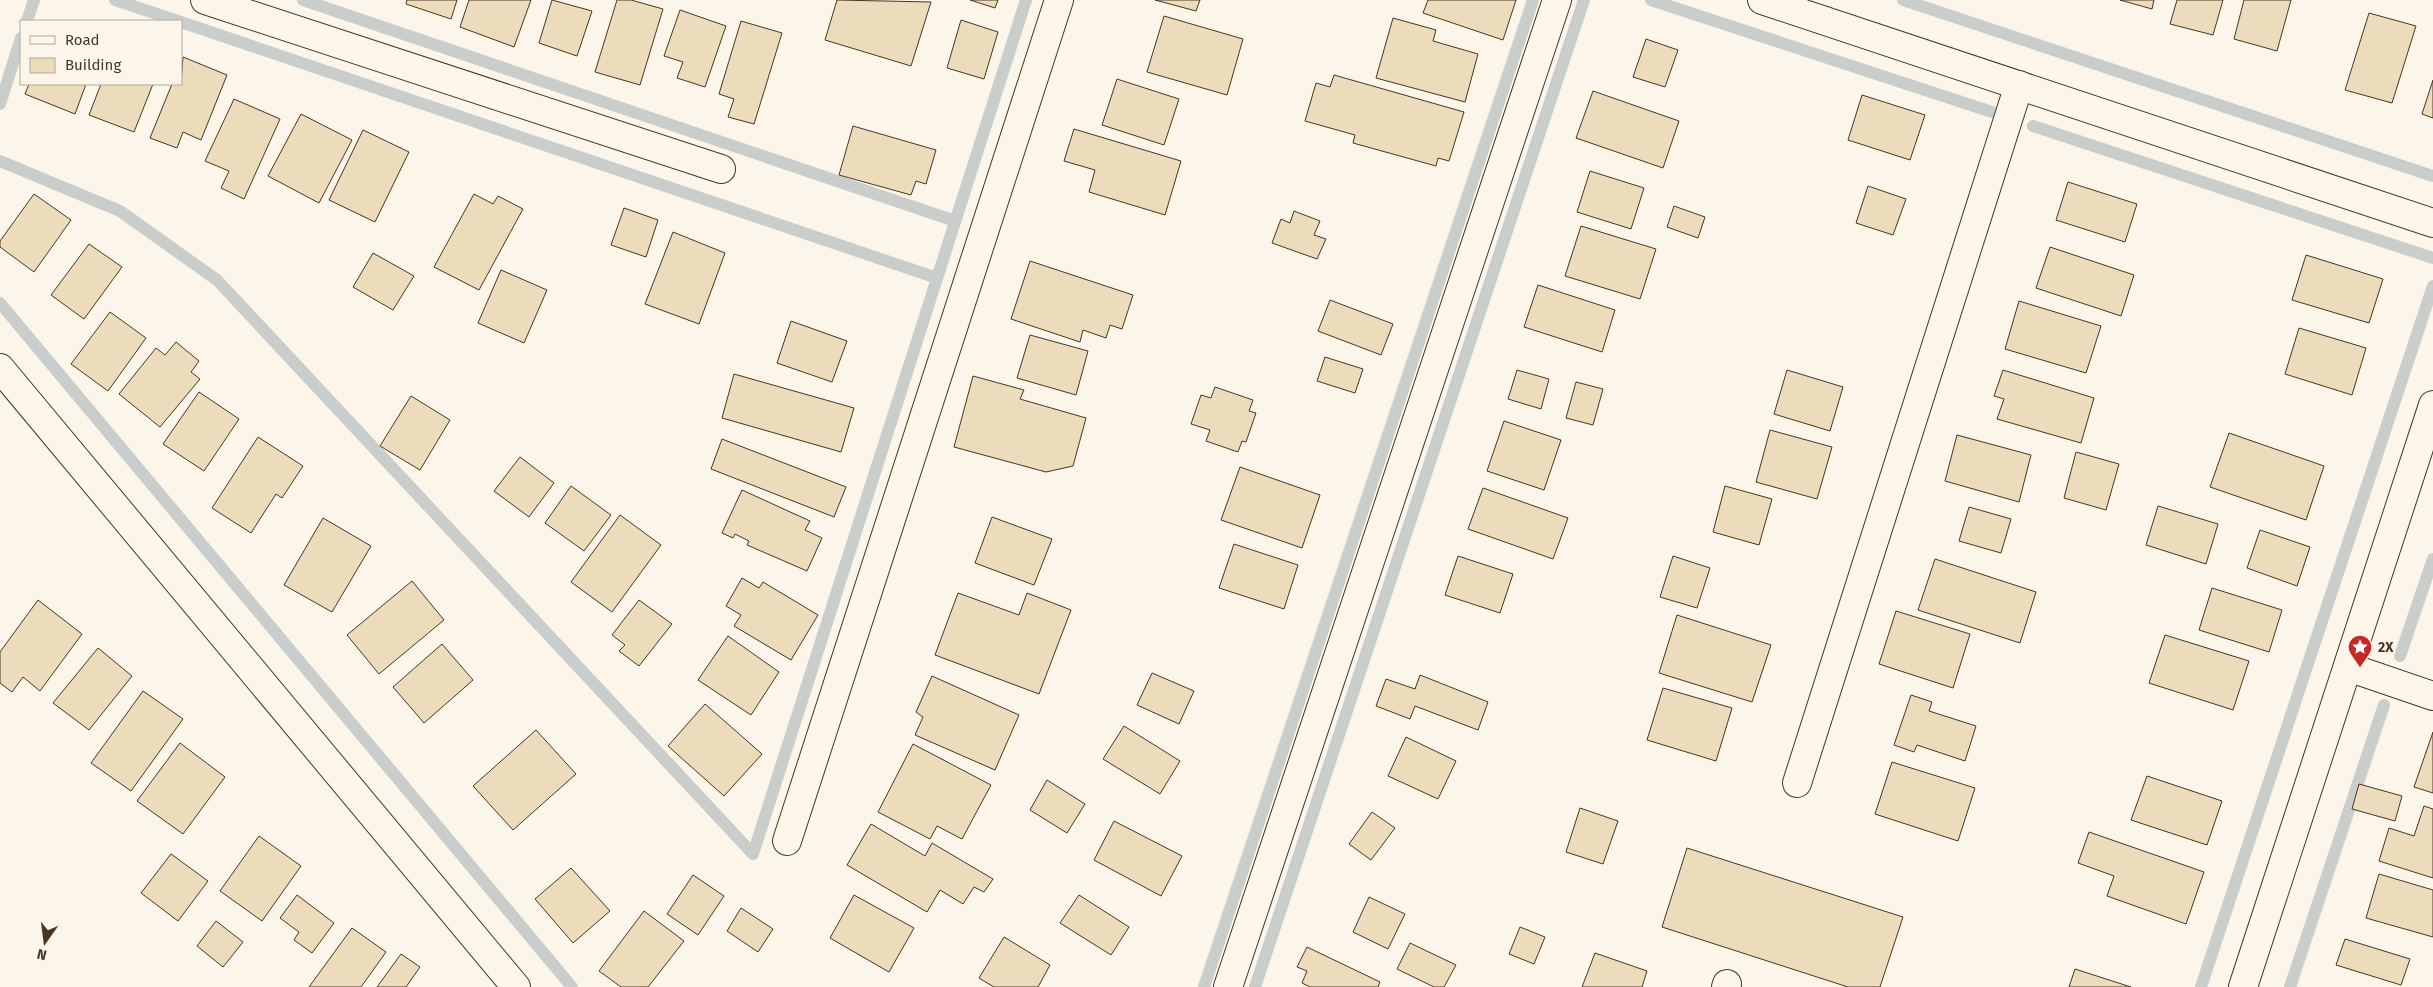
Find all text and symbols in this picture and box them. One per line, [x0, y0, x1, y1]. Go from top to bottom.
legend [20, 20, 182, 85]
text: Road [65, 31, 100, 49]
text: Building [65, 56, 121, 74]
place icon: 2X [2347, 634, 2373, 668]
place label: 2X [2378, 639, 2394, 656]
north arrow [20, 917, 70, 967]
text: N [35, 945, 49, 964]

